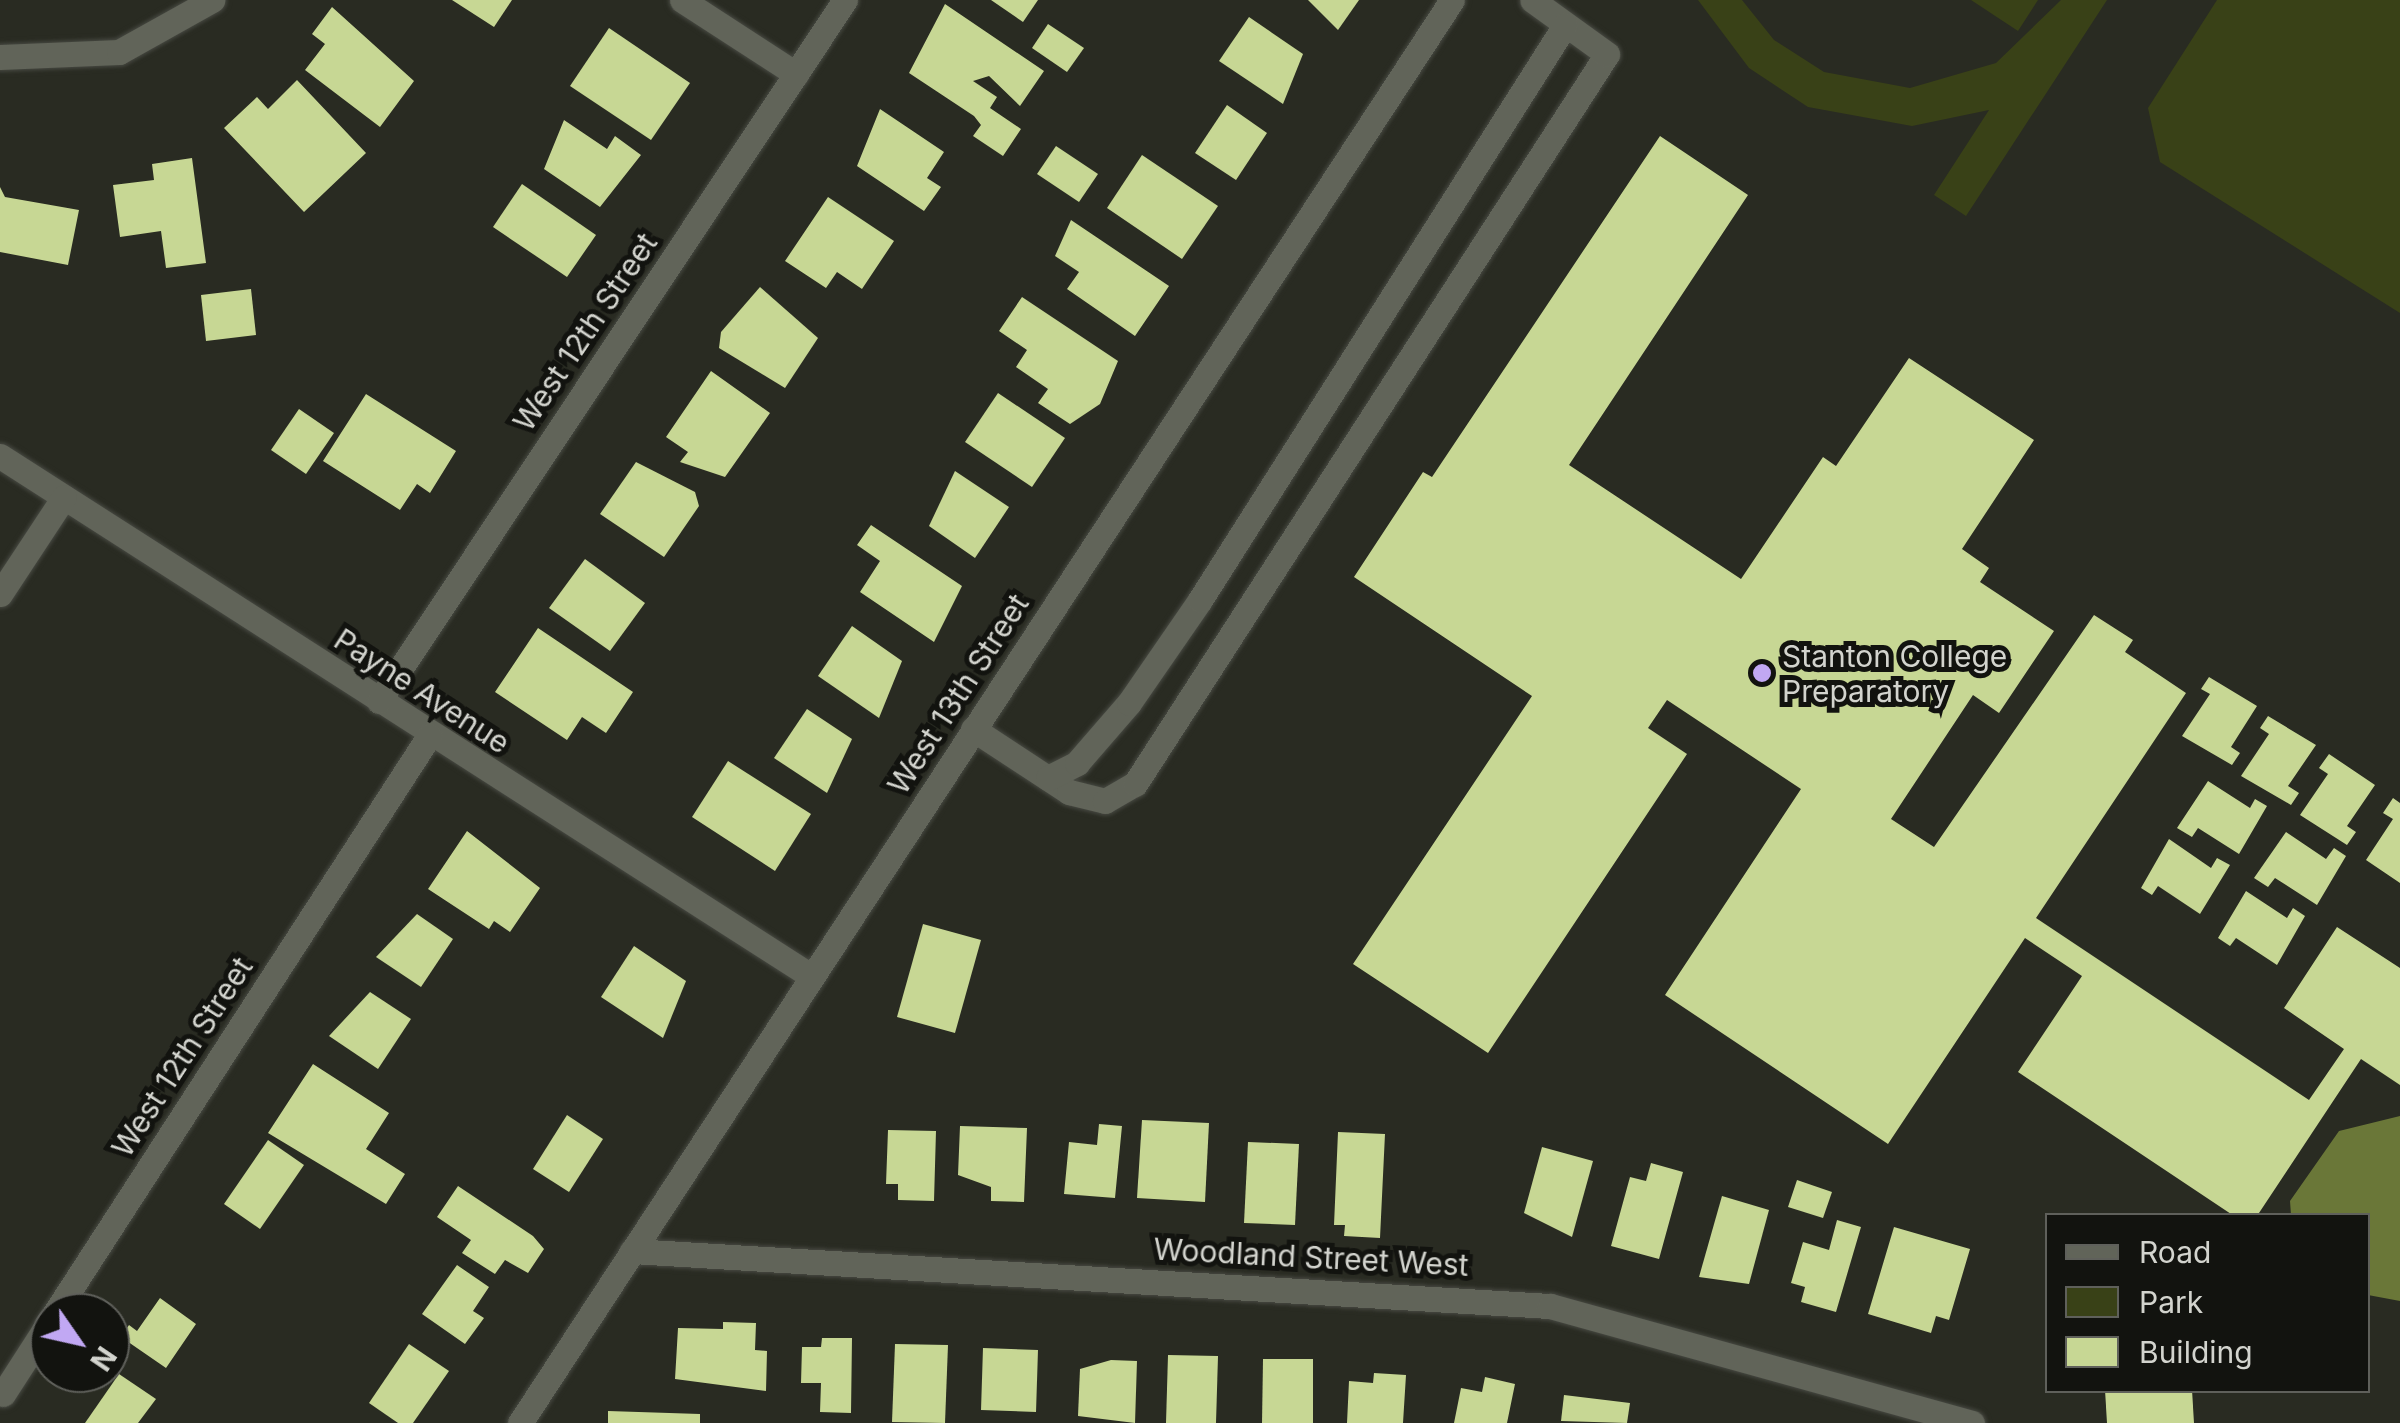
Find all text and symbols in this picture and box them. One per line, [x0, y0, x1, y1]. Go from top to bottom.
street label: West 12th Street [506, 226, 664, 438]
street label: West 13th Street [880, 587, 1036, 801]
street label: Payne Avenue [328, 621, 516, 761]
place label: Stanton College Preparatory [1782, 638, 2007, 708]
marker: Stanton College Preparatory [1751, 662, 1773, 684]
street label: West 12th Street [104, 950, 260, 1164]
legend [2045, 1213, 2370, 1393]
street label: Woodland Street West [1153, 1231, 1469, 1283]
text: Road [2139, 1234, 2211, 1270]
text: Park [2139, 1284, 2203, 1320]
north arrow [30, 1293, 130, 1393]
text: Building [2139, 1334, 2253, 1370]
text: N [83, 1340, 123, 1377]

